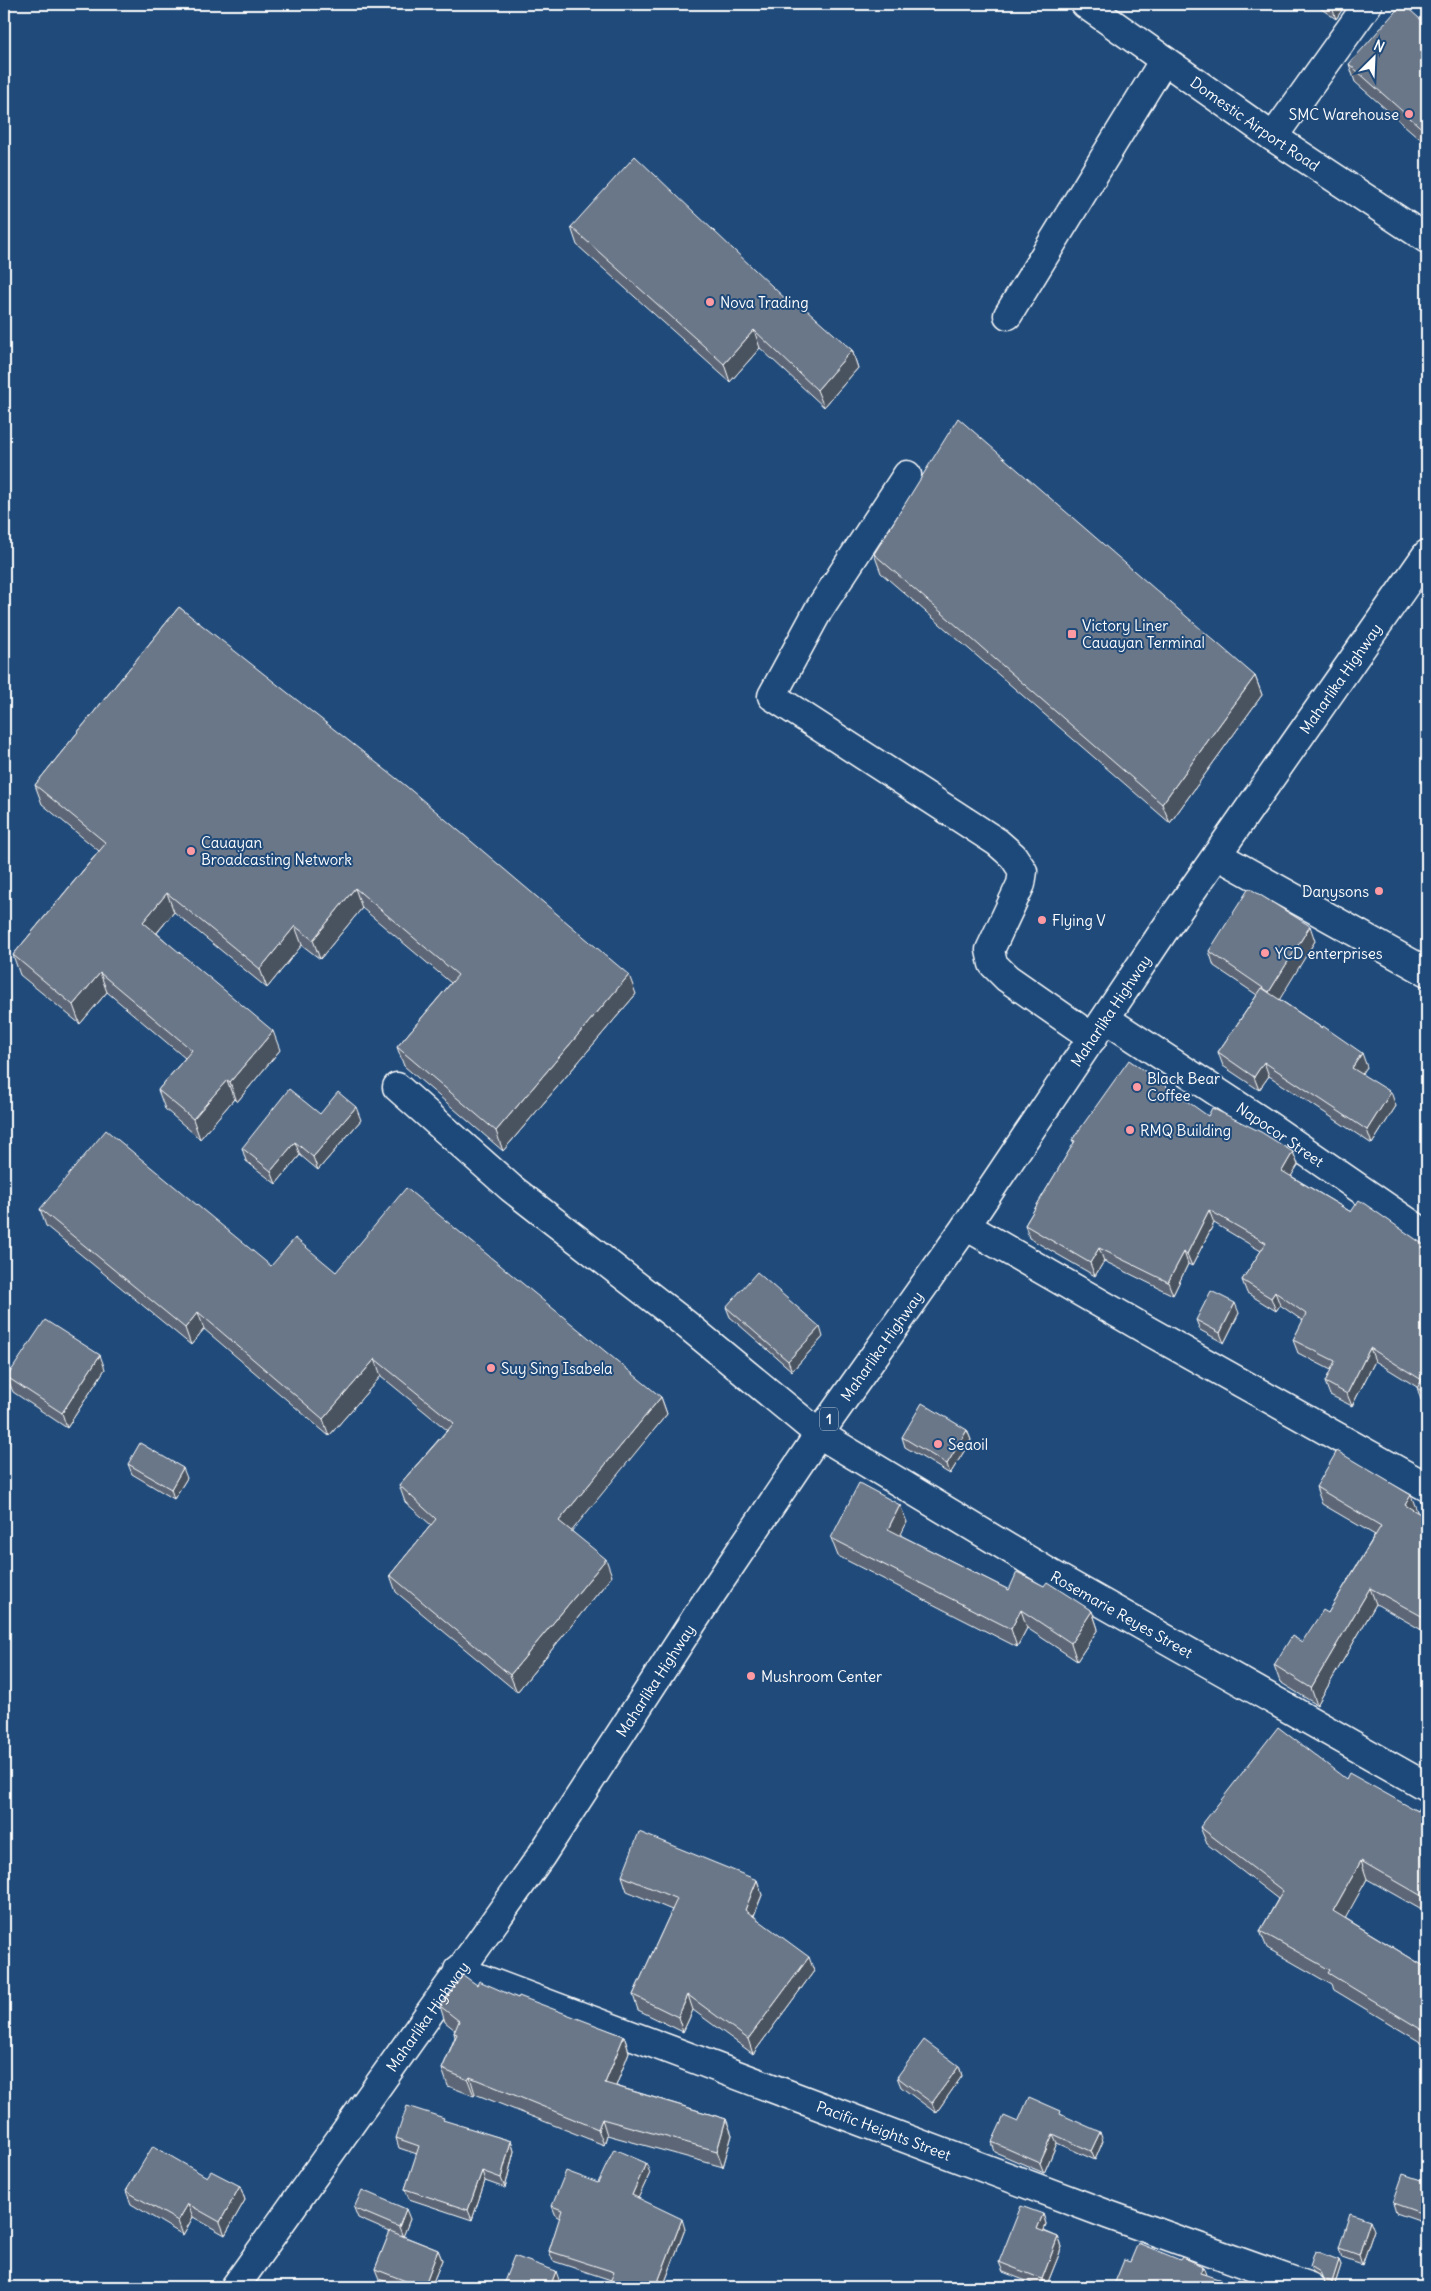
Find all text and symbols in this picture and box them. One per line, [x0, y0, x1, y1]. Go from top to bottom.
north arrow [1348, 32, 1398, 82]
text: N [1371, 36, 1387, 56]
street label: Domestic Airport Road [1187, 72, 1324, 175]
place label: SMC Warehouse [1289, 105, 1399, 124]
marker: SMC Warehouse [1403, 108, 1415, 120]
place label: Nova Trading [720, 293, 809, 312]
marker: Nova Trading [704, 296, 716, 308]
place label: Victory Liner Cauayan Terminal [1082, 616, 1205, 652]
street label: Maharlika Highway [1295, 619, 1385, 737]
marker: Victory Liner Cauayan Terminal [1066, 628, 1078, 640]
place label: Cauayan Broadcasting Network [201, 833, 352, 869]
marker: Cauayan Broadcasting Network [185, 845, 197, 857]
place label: Danysons [1302, 882, 1369, 901]
marker: Danysons [1373, 885, 1385, 897]
place label: Flying V [1052, 911, 1106, 930]
marker: Flying V [1036, 914, 1048, 926]
place label: YCD enterprises [1275, 944, 1383, 963]
marker: YCD enterprises [1259, 947, 1271, 959]
street label: Maharlika Highway [1066, 951, 1155, 1070]
place label: Black Bear Coffee [1147, 1069, 1220, 1105]
marker: Black Bear Coffee [1131, 1081, 1143, 1093]
street label: Napocor Street [1233, 1098, 1328, 1171]
place label: RMQ Building [1140, 1121, 1231, 1140]
marker: RMQ Building [1124, 1124, 1136, 1136]
street label: Maharlika Highway [836, 1287, 927, 1404]
place label: Suy Sing Isabela [501, 1359, 613, 1378]
marker: Suy Sing Isabela [485, 1362, 497, 1374]
road number: 1 [820, 1408, 838, 1430]
place label: Seaoil [948, 1435, 988, 1454]
marker: Seaoil [932, 1438, 944, 1450]
street label: Rosemarie Reyes Street [1048, 1566, 1196, 1662]
street label: Maharlika Highway [612, 1620, 698, 1740]
place label: Mushroom Center [761, 1667, 882, 1686]
marker: Mushroom Center [745, 1670, 757, 1682]
street label: Maharlika Highway [382, 1958, 473, 2075]
street label: Pacific Heights Street [814, 2096, 954, 2164]

